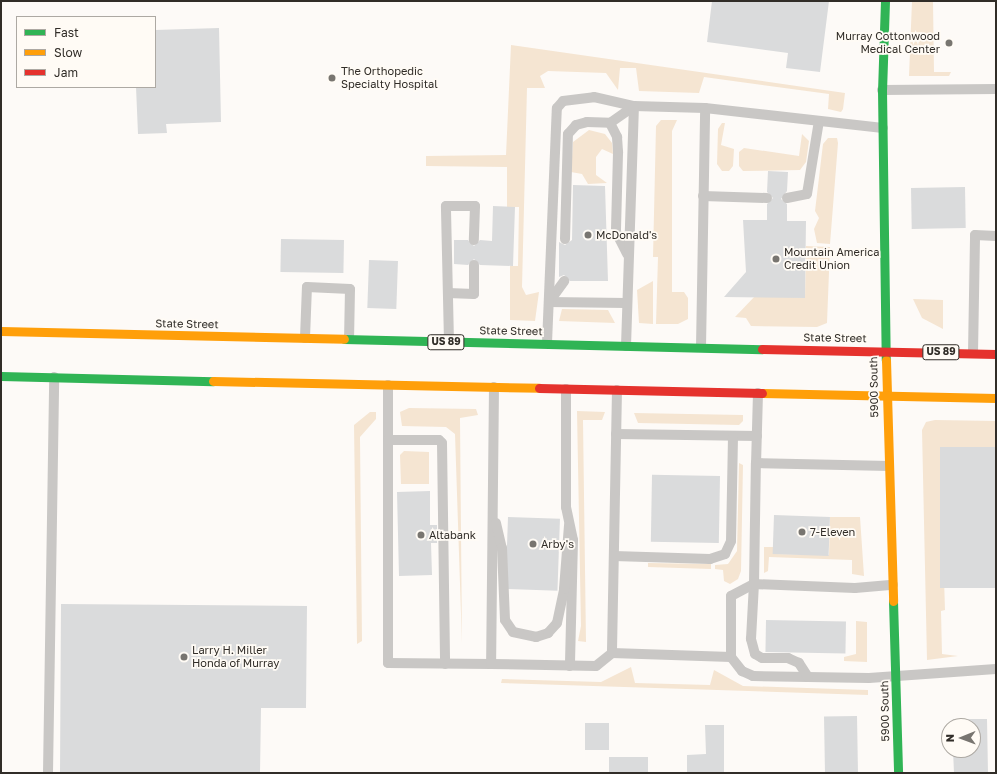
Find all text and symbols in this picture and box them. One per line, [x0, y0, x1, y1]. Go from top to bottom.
legend [16, 16, 156, 88]
text: Fast [54, 25, 79, 40]
place label: Murray Cottonwood Medical Center [836, 30, 940, 56]
marker: Murray Cottonwood Medical Center [943, 37, 955, 49]
text: Slow [54, 45, 82, 60]
text: Jam [54, 65, 78, 80]
place label: The Orthopedic Specialty Hospital [341, 65, 438, 91]
marker: The Orthopedic Specialty Hospital [326, 72, 338, 84]
place label: McDonald's [596, 228, 657, 242]
marker: McDonald's [583, 230, 593, 240]
place label: Mountain America Credit Union [784, 246, 879, 272]
marker: Mountain America Credit Union [771, 254, 781, 264]
street label: State Street [155, 317, 219, 331]
street label: State Street [479, 324, 543, 338]
street label: State Street [803, 331, 867, 345]
road number: US 89 [427, 334, 465, 350]
road number: US 89 [922, 344, 960, 360]
street label: 5900 South [867, 356, 881, 418]
place label: 7-Eleven [810, 525, 855, 539]
marker: 7-Eleven [797, 527, 807, 537]
place label: Altabank [429, 528, 476, 542]
marker: Altabank [416, 530, 426, 540]
place label: Arby's [541, 537, 574, 551]
marker: Arby's [528, 539, 538, 549]
place label: Larry H. Miller Honda of Murray [192, 644, 279, 670]
marker: Larry H. Miller Honda of Murray [179, 652, 189, 662]
street label: 5900 South [878, 680, 892, 742]
north arrow [941, 718, 981, 758]
text: N [943, 734, 956, 743]

